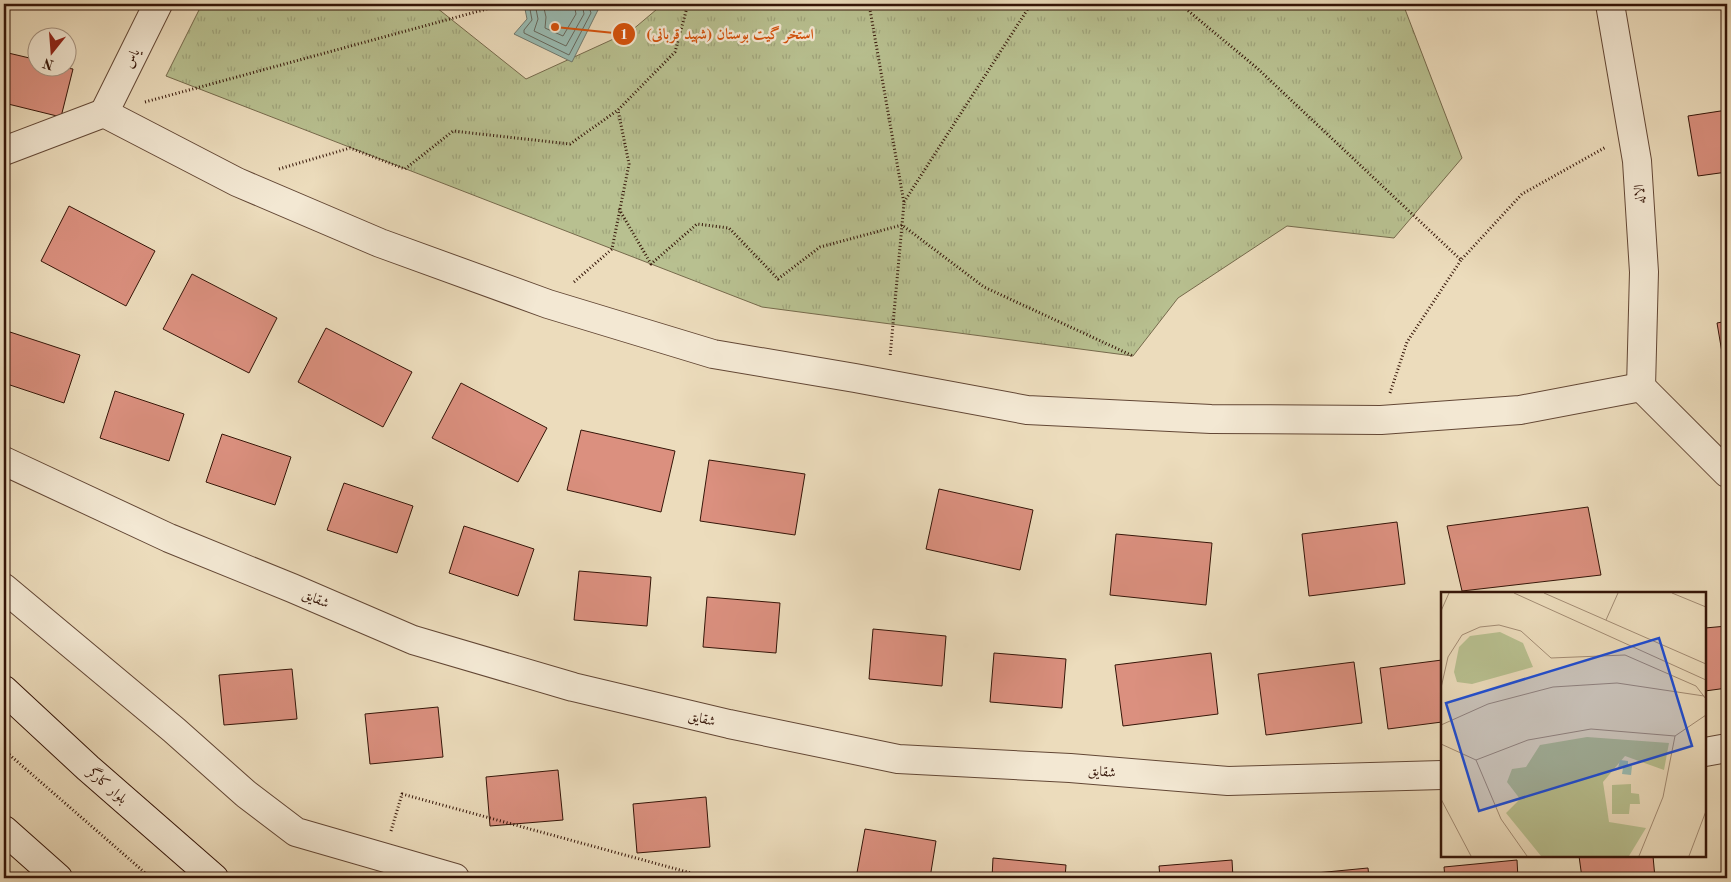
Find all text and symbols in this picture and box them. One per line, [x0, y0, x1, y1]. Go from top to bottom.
callout: استخر گیت بوستان (شهید قربانی) [612, 19, 824, 49]
text: استخر گیت بوستان (شهید قربانی) [646, 25, 814, 44]
north arrow [28, 28, 78, 78]
text: 1 [620, 28, 628, 43]
street label: یاس [121, 45, 144, 71]
text: N [41, 55, 56, 72]
street label: الاله [1632, 184, 1648, 204]
street label: شقایق [300, 587, 331, 612]
inset map [1441, 592, 1706, 857]
street label: شقایق [687, 709, 717, 730]
street label: بلوار کارگر [83, 761, 132, 808]
street label: شقایق [1087, 764, 1116, 781]

